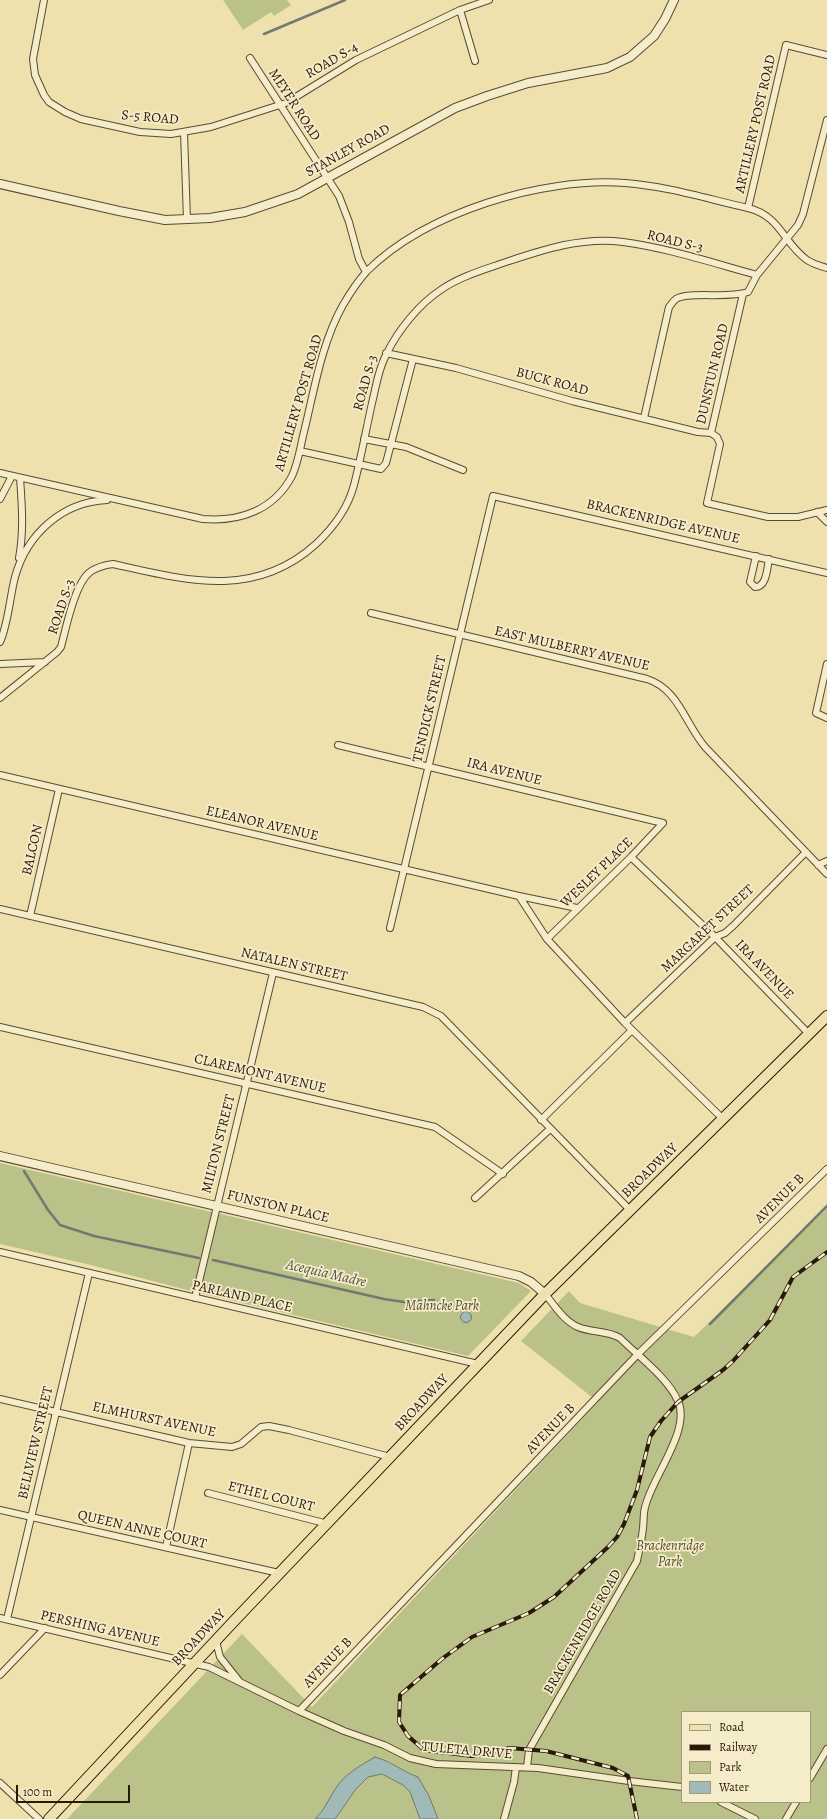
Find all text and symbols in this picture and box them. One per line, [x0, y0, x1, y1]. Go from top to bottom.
street label: ROAD S-4 [303, 39, 361, 83]
street label: ARTILLERY POST ROAD [732, 53, 780, 195]
street label: MEYER ROAD [264, 66, 324, 144]
street label: S-5 ROAD [121, 107, 179, 129]
street label: STANLEY ROAD [303, 121, 393, 181]
street label: ROAD S-3 [645, 227, 705, 257]
street label: DUNSTUN ROAD [693, 322, 733, 426]
street label: ARTILLERY POST ROAD [271, 333, 327, 473]
street label: ROAD S-3 [350, 353, 382, 413]
street label: BUCK ROAD [514, 364, 590, 400]
street label: BRACKENRIDGE AVENUE [585, 496, 741, 548]
street label: ROAD S-3 [45, 577, 79, 637]
street label: EAST MULBERRY AVENUE [493, 623, 651, 675]
street label: TENDICK STREET [410, 654, 450, 764]
street label: IRA AVENUE [465, 755, 543, 789]
street label: ELEANOR AVENUE [204, 803, 320, 845]
street label: BALCON [19, 823, 47, 877]
street label: WESLEY PLACE [557, 834, 637, 912]
street label: MARGARET STREET [658, 882, 758, 976]
street label: IRA AVENUE [731, 937, 797, 1003]
street label: NATALEN STREET [239, 945, 349, 985]
street label: CLAREMONT AVENUE [192, 1051, 328, 1097]
street label: MILTON STREET [199, 1093, 239, 1195]
street label: BROADWAY [618, 1140, 682, 1202]
street label: AVENUE B [752, 1171, 808, 1227]
street label: FUNSTON PLACE [225, 1187, 331, 1227]
water label: Acequia Madre [284, 1256, 368, 1292]
street label: PARLAND PLACE [190, 1277, 294, 1317]
park label: Mahncke Park [405, 1299, 479, 1315]
street label: BROADWAY [391, 1371, 453, 1435]
street label: BELLVIEW STREET [15, 1385, 57, 1501]
street label: ELMHURST AVENUE [91, 1399, 217, 1441]
street label: AVENUE B [523, 1400, 579, 1458]
street label: ETHEL COURT [226, 1478, 316, 1516]
street label: QUEEN ANNE COURT [76, 1507, 208, 1553]
park label: Brackenridge Park [636, 1539, 704, 1572]
street label: BRACKENRIDGE ROAD [541, 1567, 625, 1697]
street label: BROADWAY [168, 1606, 230, 1670]
street label: PERSHING AVENUE [39, 1607, 161, 1651]
street label: AVENUE B [300, 1634, 356, 1692]
legend [681, 1711, 811, 1803]
text: Road [719, 1719, 744, 1735]
street label: TULETA DRIVE [421, 1739, 513, 1763]
text: Railway [719, 1739, 757, 1755]
text: Park [719, 1759, 742, 1775]
scale bar [18, 1777, 132, 1803]
text: Water [719, 1779, 749, 1795]
text: 100 m [23, 1784, 52, 1800]

